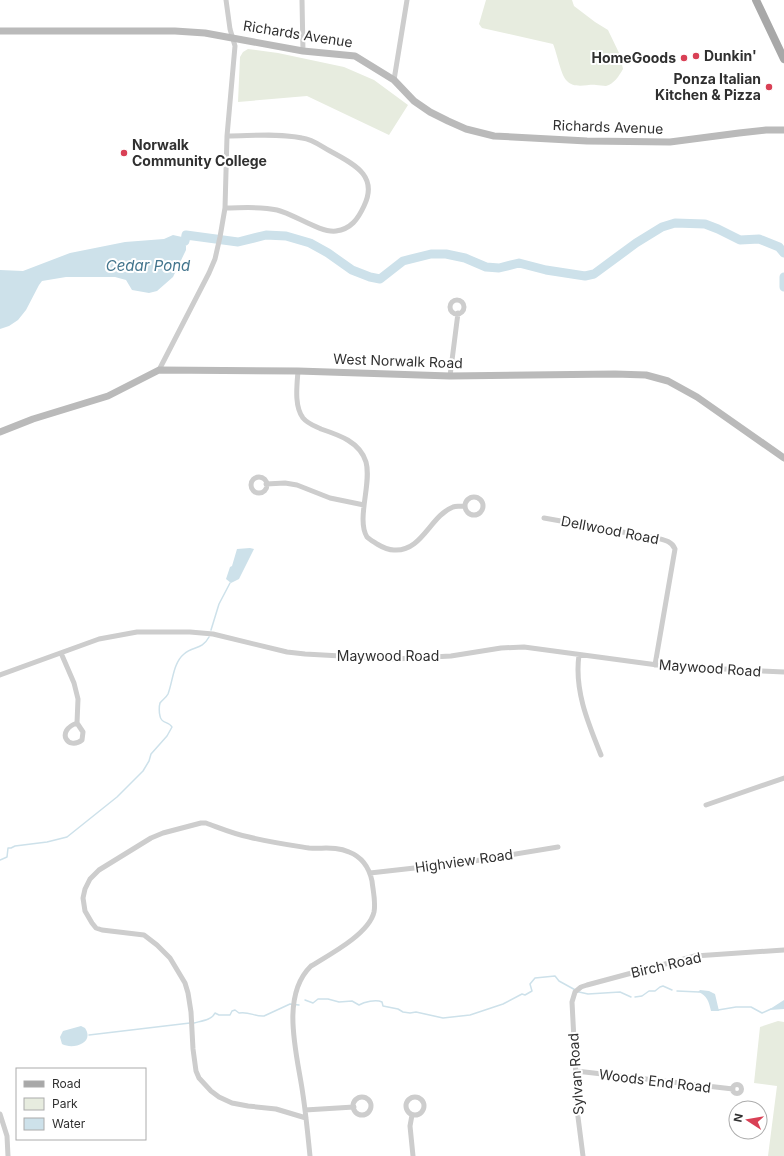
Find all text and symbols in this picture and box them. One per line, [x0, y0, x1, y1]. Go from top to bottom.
street label: Richards Avenue [242, 16, 354, 51]
place label: Dunkin' [704, 47, 757, 64]
place label: HomeGoods [591, 49, 676, 66]
marker: Dunkin' [691, 51, 701, 61]
marker: HomeGoods [679, 53, 689, 63]
place label: Ponza Italian Kitchen & Pizza [655, 70, 761, 103]
marker: Ponza Italian Kitchen & Pizza [764, 82, 774, 92]
street label: Richards Avenue [552, 116, 664, 137]
place label: Norwalk Community College [132, 136, 267, 169]
marker: Norwalk Community College [119, 148, 129, 158]
water label: Cedar Pond [106, 256, 191, 275]
street label: West Norwalk Road [333, 350, 463, 371]
street label: Dellwood Road [560, 512, 660, 547]
street label: Maywood Road [337, 647, 439, 664]
street label: Maywood Road [658, 655, 762, 680]
street label: Highview Road [414, 845, 514, 876]
street label: Birch Road [629, 948, 703, 981]
street label: Sylvan Road [564, 1033, 587, 1116]
street label: Woods End Road [598, 1065, 712, 1096]
legend [16, 1068, 146, 1140]
text: Road [52, 1076, 81, 1091]
text: Park [52, 1096, 78, 1111]
north arrow [728, 1100, 768, 1140]
text: N [730, 1112, 746, 1123]
text: Water [52, 1116, 86, 1131]

